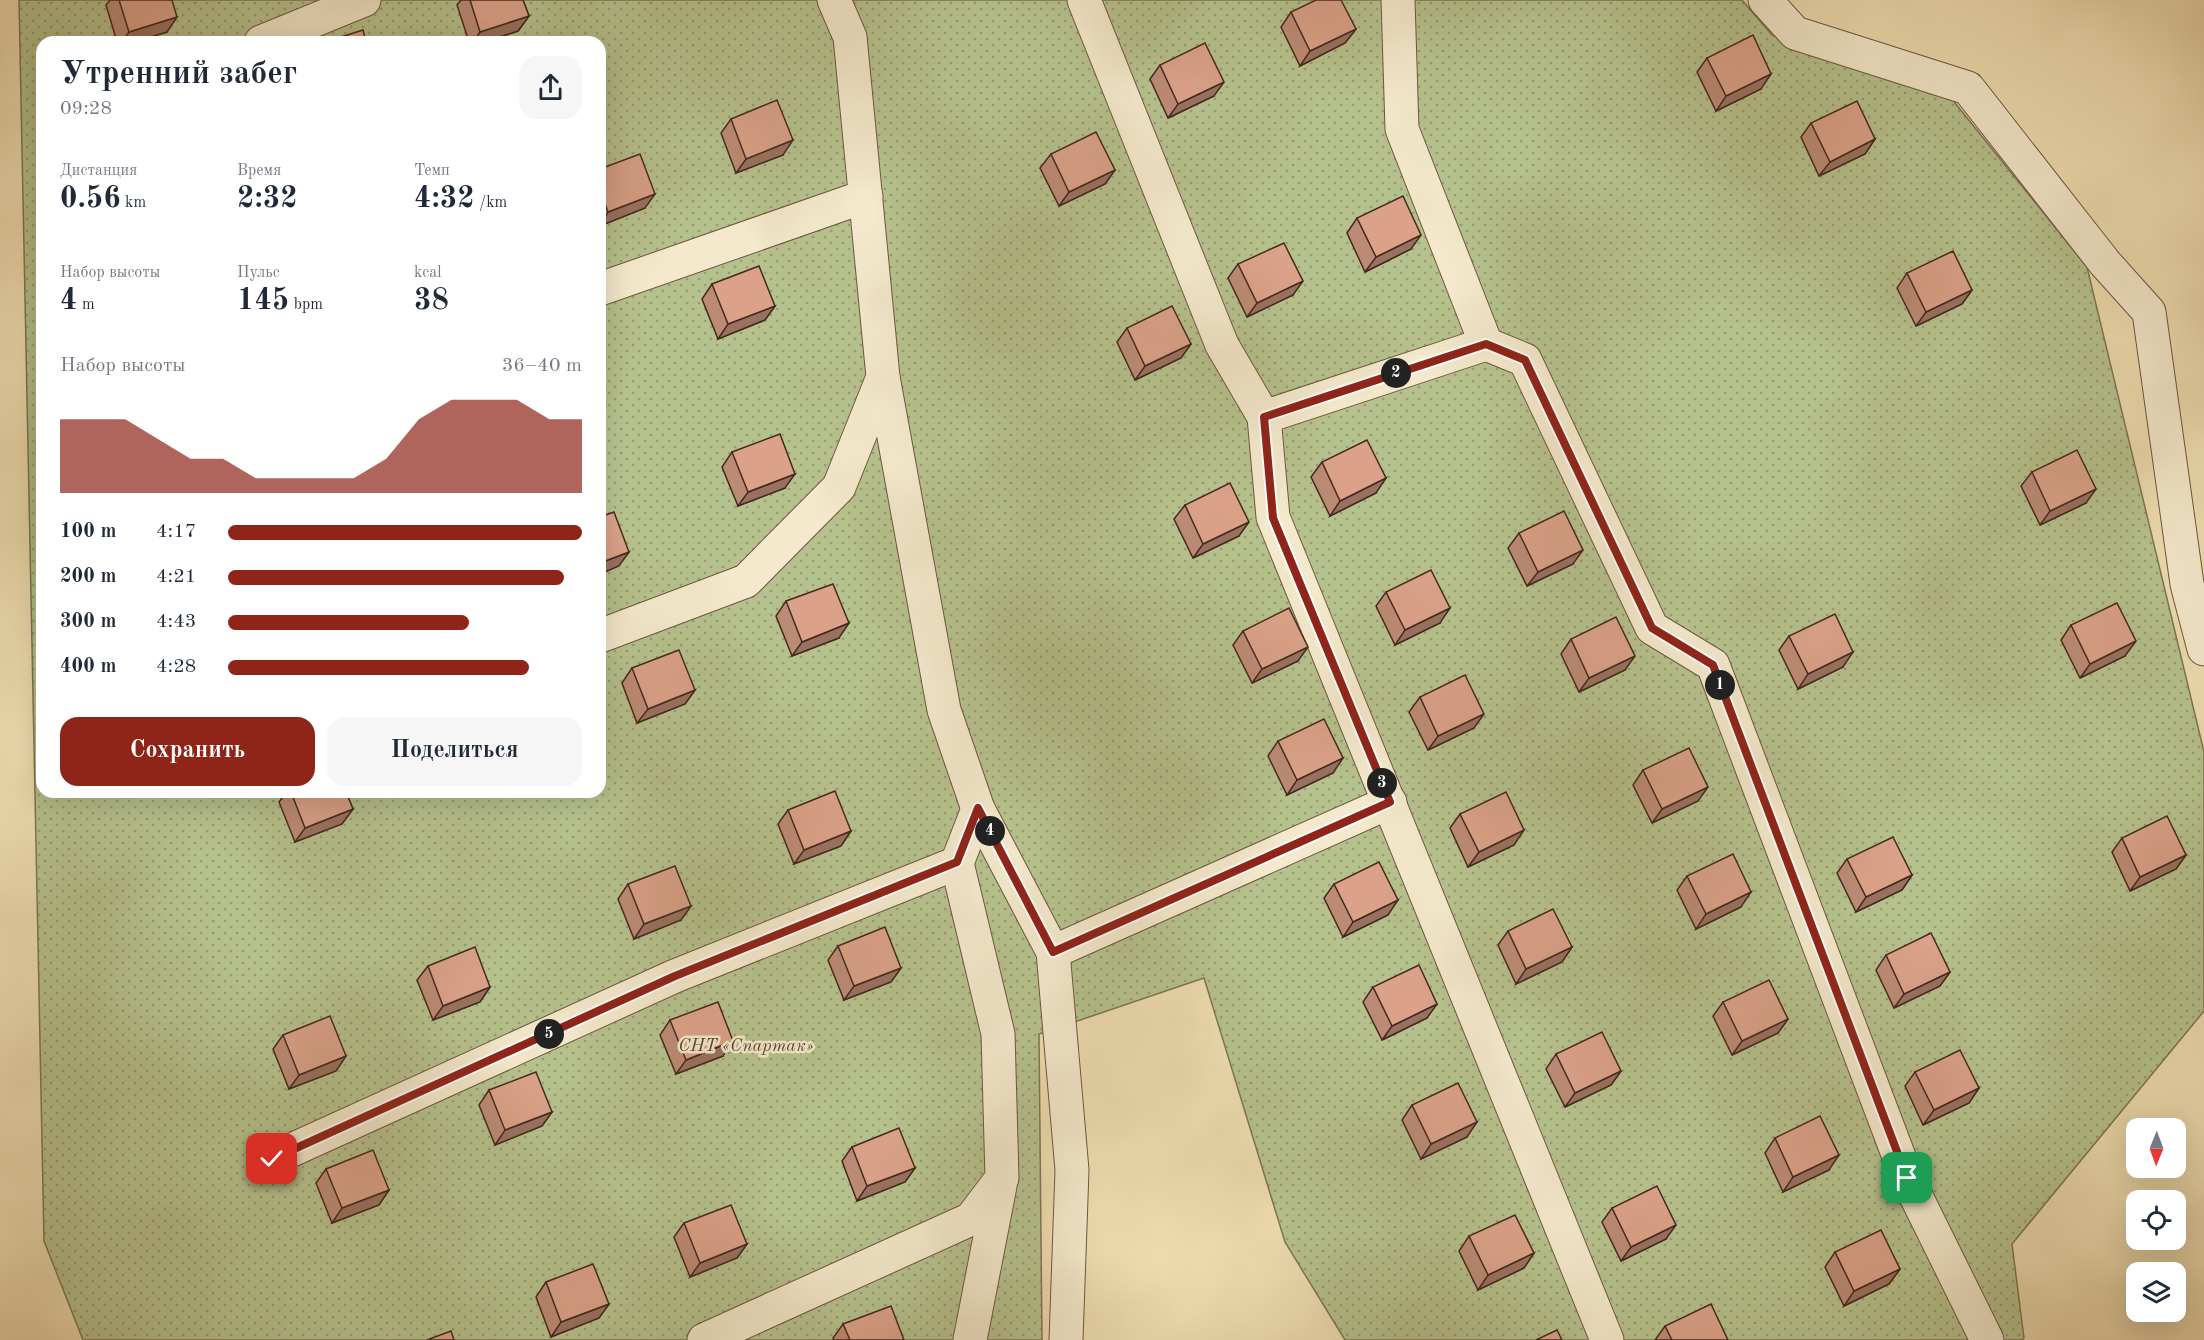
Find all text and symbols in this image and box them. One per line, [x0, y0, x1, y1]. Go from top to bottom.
button: share [519, 56, 582, 119]
text: Утренний забег [60, 58, 297, 91]
text: 09:28 [60, 99, 112, 119]
text: Дистанция [60, 163, 137, 179]
text: Время [237, 163, 281, 179]
text: Темп [414, 163, 450, 179]
text: 0.56 [60, 184, 121, 214]
text: 2:32 [237, 184, 298, 214]
text: 4:32 [414, 184, 475, 214]
text: km [121, 195, 146, 211]
text: /km [475, 195, 507, 211]
text: Набор высоты [60, 265, 160, 281]
text: Пульс [237, 265, 280, 281]
text: kcal [414, 265, 442, 281]
text: 4 [60, 286, 77, 316]
text: 145 [237, 286, 289, 316]
text: 38 [414, 286, 449, 316]
text: m [77, 297, 95, 313]
text: bpm [289, 297, 323, 313]
text: Набор высоты [60, 356, 186, 376]
text: 36–40 m [502, 356, 582, 376]
pin: 2 [1381, 358, 1411, 388]
text: 2 [1391, 365, 1401, 381]
text: 100 m [60, 522, 116, 542]
text: 4:17 [156, 522, 196, 542]
text: 200 m [60, 567, 116, 587]
text: 4:21 [156, 567, 196, 587]
text: 300 m [60, 612, 116, 632]
text: 4:43 [156, 612, 196, 632]
text: 400 m [60, 657, 116, 677]
text: 4:28 [156, 657, 196, 677]
pin: 1 [1705, 670, 1735, 700]
text: 1 [1715, 677, 1725, 693]
button: Сохранить [60, 717, 315, 786]
button: Поделиться [327, 717, 582, 786]
pin: 3 [1367, 768, 1397, 798]
text: 3 [1377, 775, 1387, 791]
pin: 4 [975, 816, 1005, 846]
text: 4 [985, 823, 995, 839]
pin: 5 [534, 1019, 564, 1049]
text: 5 [544, 1026, 554, 1042]
park label: СНТ «Спартак» [678, 1037, 814, 1055]
north arrow [2126, 1118, 2186, 1178]
map controls [2126, 1118, 2186, 1322]
pin [246, 1133, 297, 1184]
icon: check [255, 1142, 288, 1175]
pin [1881, 1152, 1932, 1203]
icon: arrive [1890, 1161, 1923, 1194]
button: locate [2126, 1190, 2186, 1250]
button: layers [2126, 1262, 2186, 1322]

